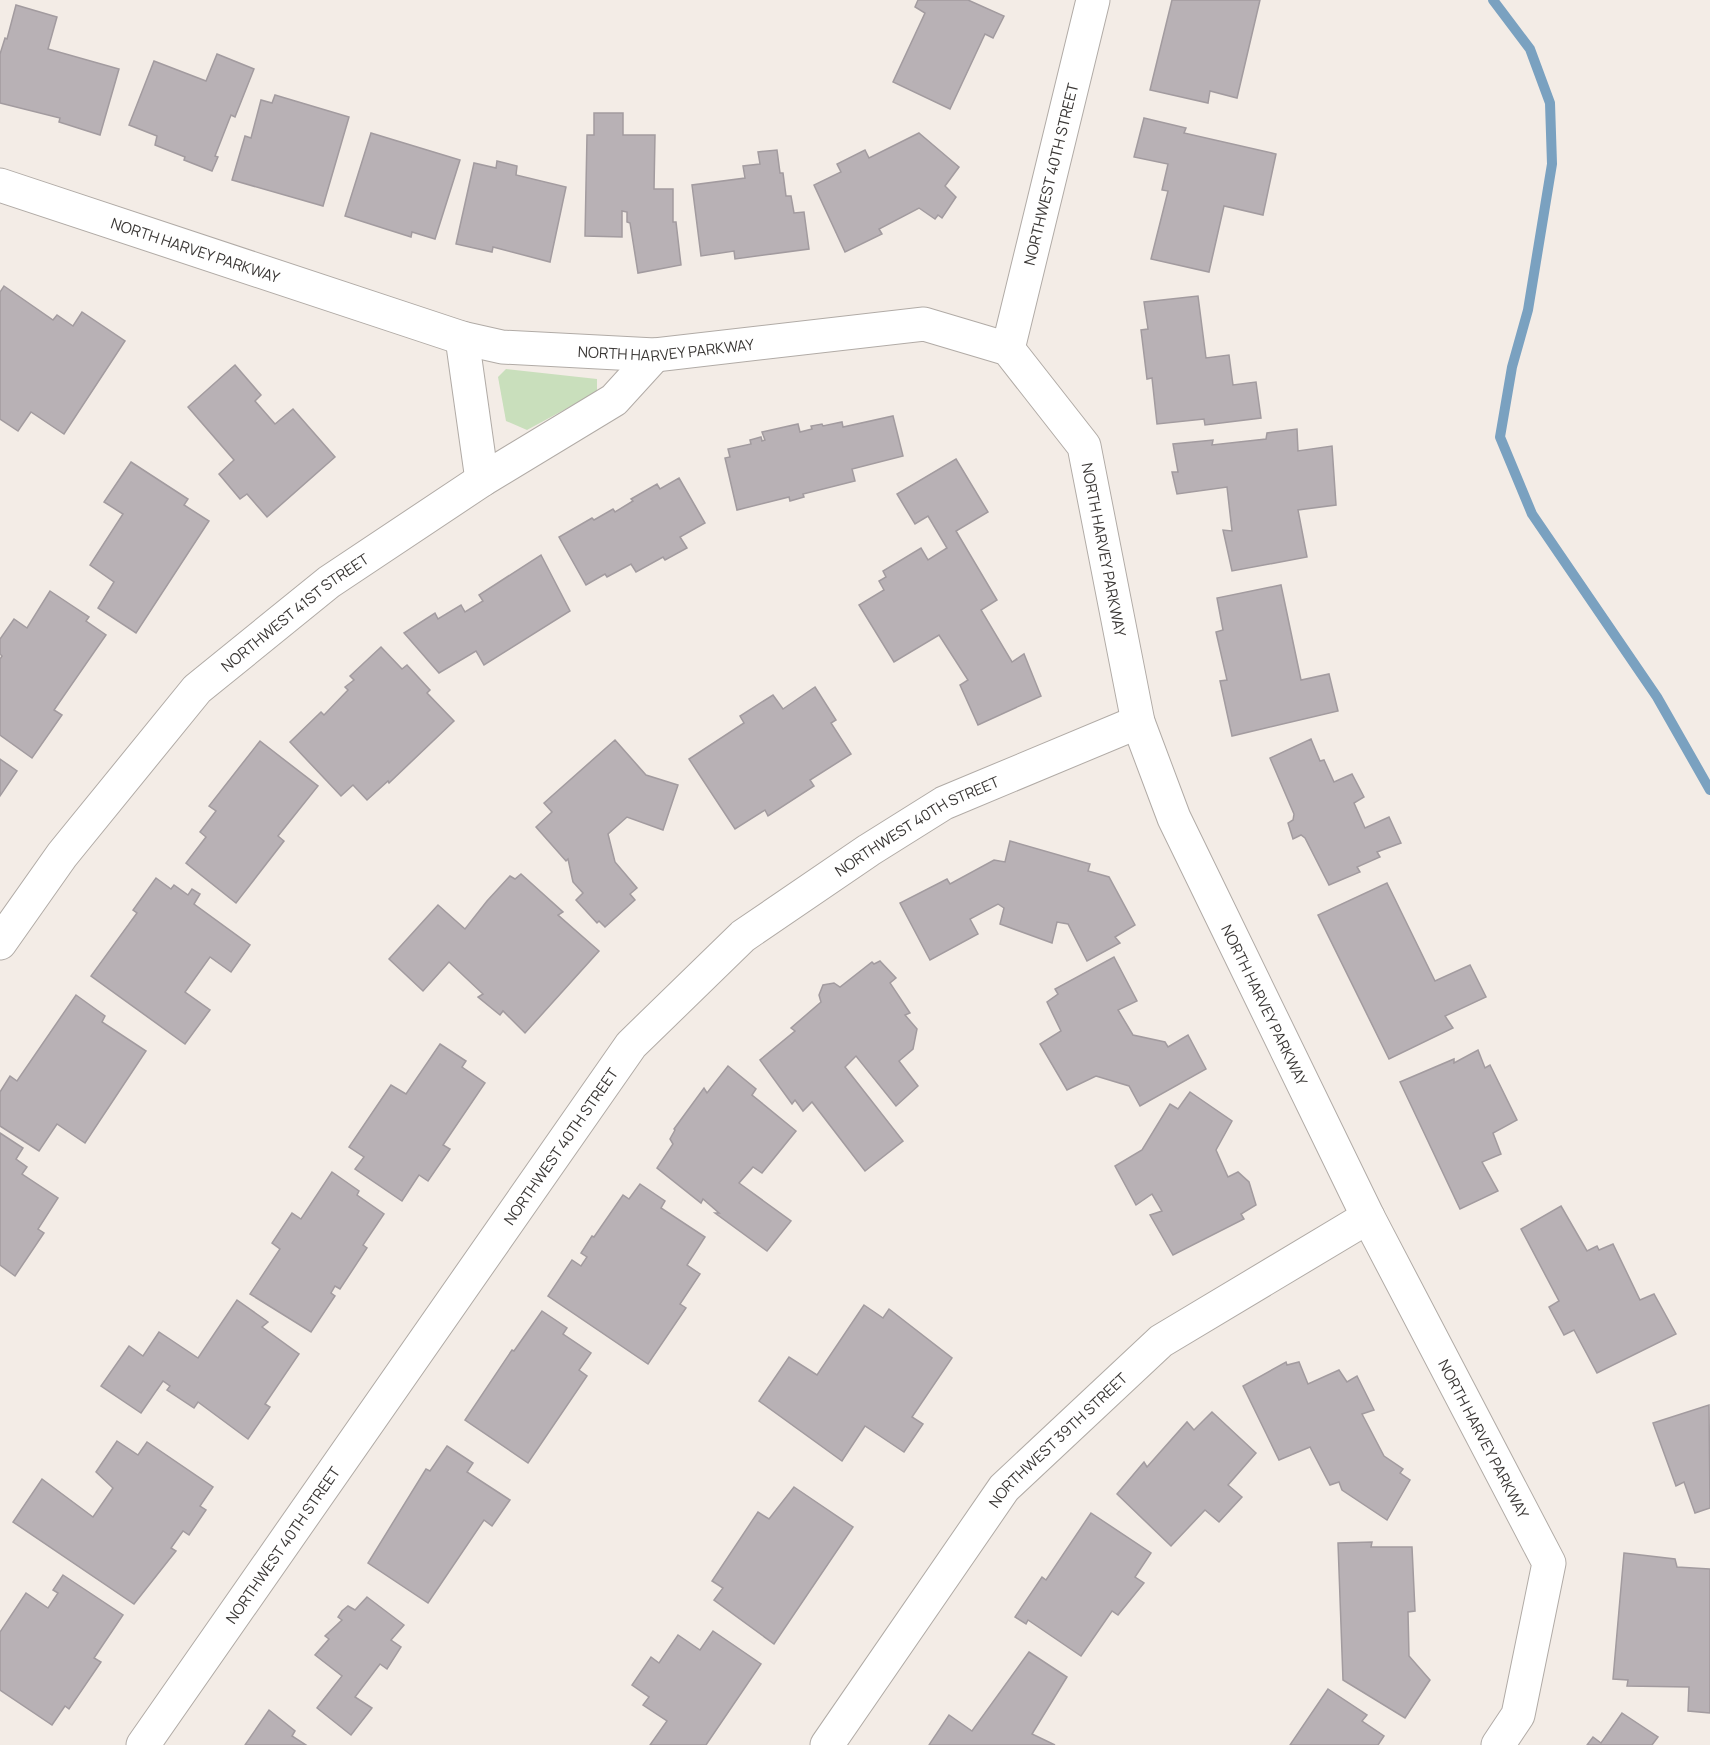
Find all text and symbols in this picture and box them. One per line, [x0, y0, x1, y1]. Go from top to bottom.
street label: NORTHWEST 40TH STREET [1018, 81, 1083, 267]
street label: NORTH HARVEY PARKWAY [108, 212, 283, 288]
street label: NORTH HARVEY PARKWAY [577, 333, 756, 366]
street label: NORTH HARVEY PARKWAY [1077, 461, 1132, 639]
street label: NORTHWEST 41ST STREET [216, 548, 373, 676]
street label: NORTHWEST 40TH STREET [830, 771, 1002, 881]
street label: NORTH HARVEY PARKWAY [1217, 921, 1313, 1089]
street label: NORTHWEST 40TH STREET [498, 1064, 623, 1229]
street label: NORTH HARVEY PARKWAY [1434, 1355, 1534, 1522]
street label: NORTHWEST 39TH STREET [983, 1367, 1132, 1511]
street label: NORTHWEST 40TH STREET [221, 1462, 345, 1627]

